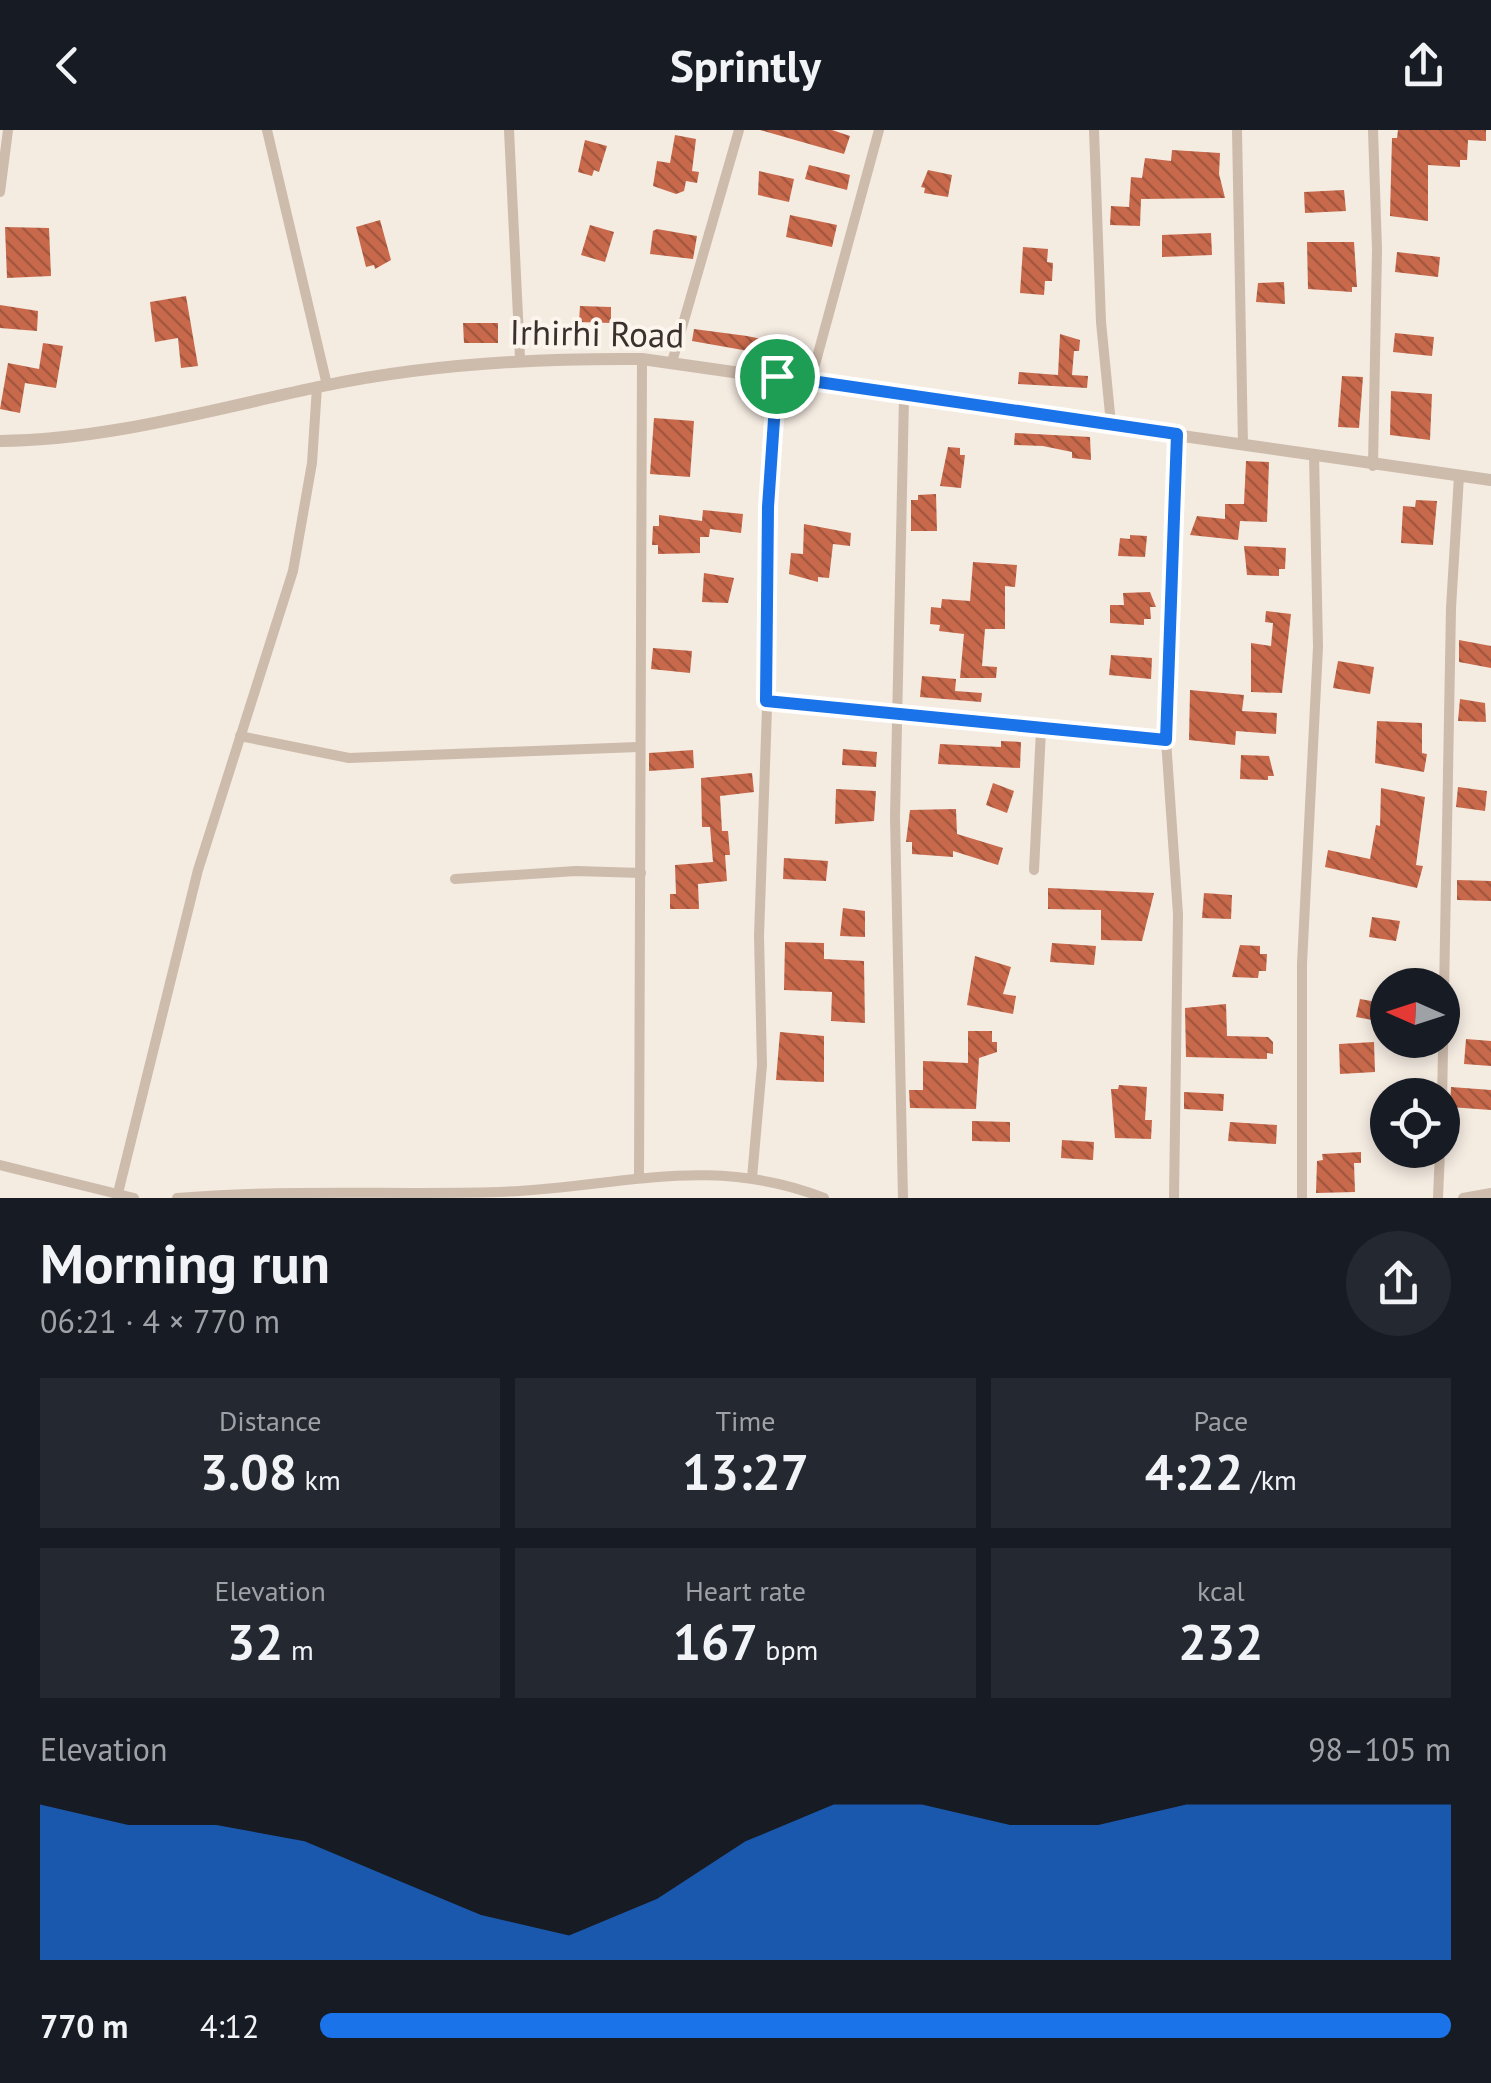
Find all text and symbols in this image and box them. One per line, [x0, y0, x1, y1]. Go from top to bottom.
text: Sprintly [670, 36, 821, 94]
icon: back [40, 38, 95, 93]
icon: share [1396, 38, 1451, 93]
street label: Irhirhi Road [509, 308, 685, 358]
pin [735, 334, 820, 419]
icon: arrive [750, 349, 805, 404]
north arrow [1370, 968, 1460, 1058]
map controls [1370, 968, 1460, 1168]
button: locate [1370, 1078, 1460, 1168]
text: Morning run [40, 1227, 330, 1298]
button: share [1346, 1231, 1451, 1336]
text: 06:21 · 4 × 770 m [40, 1300, 280, 1342]
text: Distance [219, 1402, 321, 1439]
text: Time [715, 1402, 776, 1439]
text: Pace [1193, 1402, 1248, 1439]
text: 3.08 [200, 1439, 297, 1504]
text: 13:27 [682, 1439, 809, 1504]
text: 4:22 [1145, 1439, 1243, 1504]
text: km [297, 1461, 341, 1498]
text: /km [1243, 1461, 1297, 1498]
text: Elevation [214, 1572, 326, 1609]
text: Heart rate [685, 1572, 806, 1609]
text: kcal [1197, 1572, 1245, 1609]
text: 32 [227, 1609, 283, 1674]
text: 167 [673, 1609, 758, 1674]
text: 232 [1178, 1609, 1263, 1674]
text: m [283, 1631, 314, 1668]
text: bpm [758, 1631, 818, 1668]
text: Elevation [40, 1728, 167, 1770]
text: 98–105 m [1308, 1728, 1451, 1770]
text: 770 m [40, 2005, 128, 2047]
text: 4:12 [200, 2005, 259, 2047]

